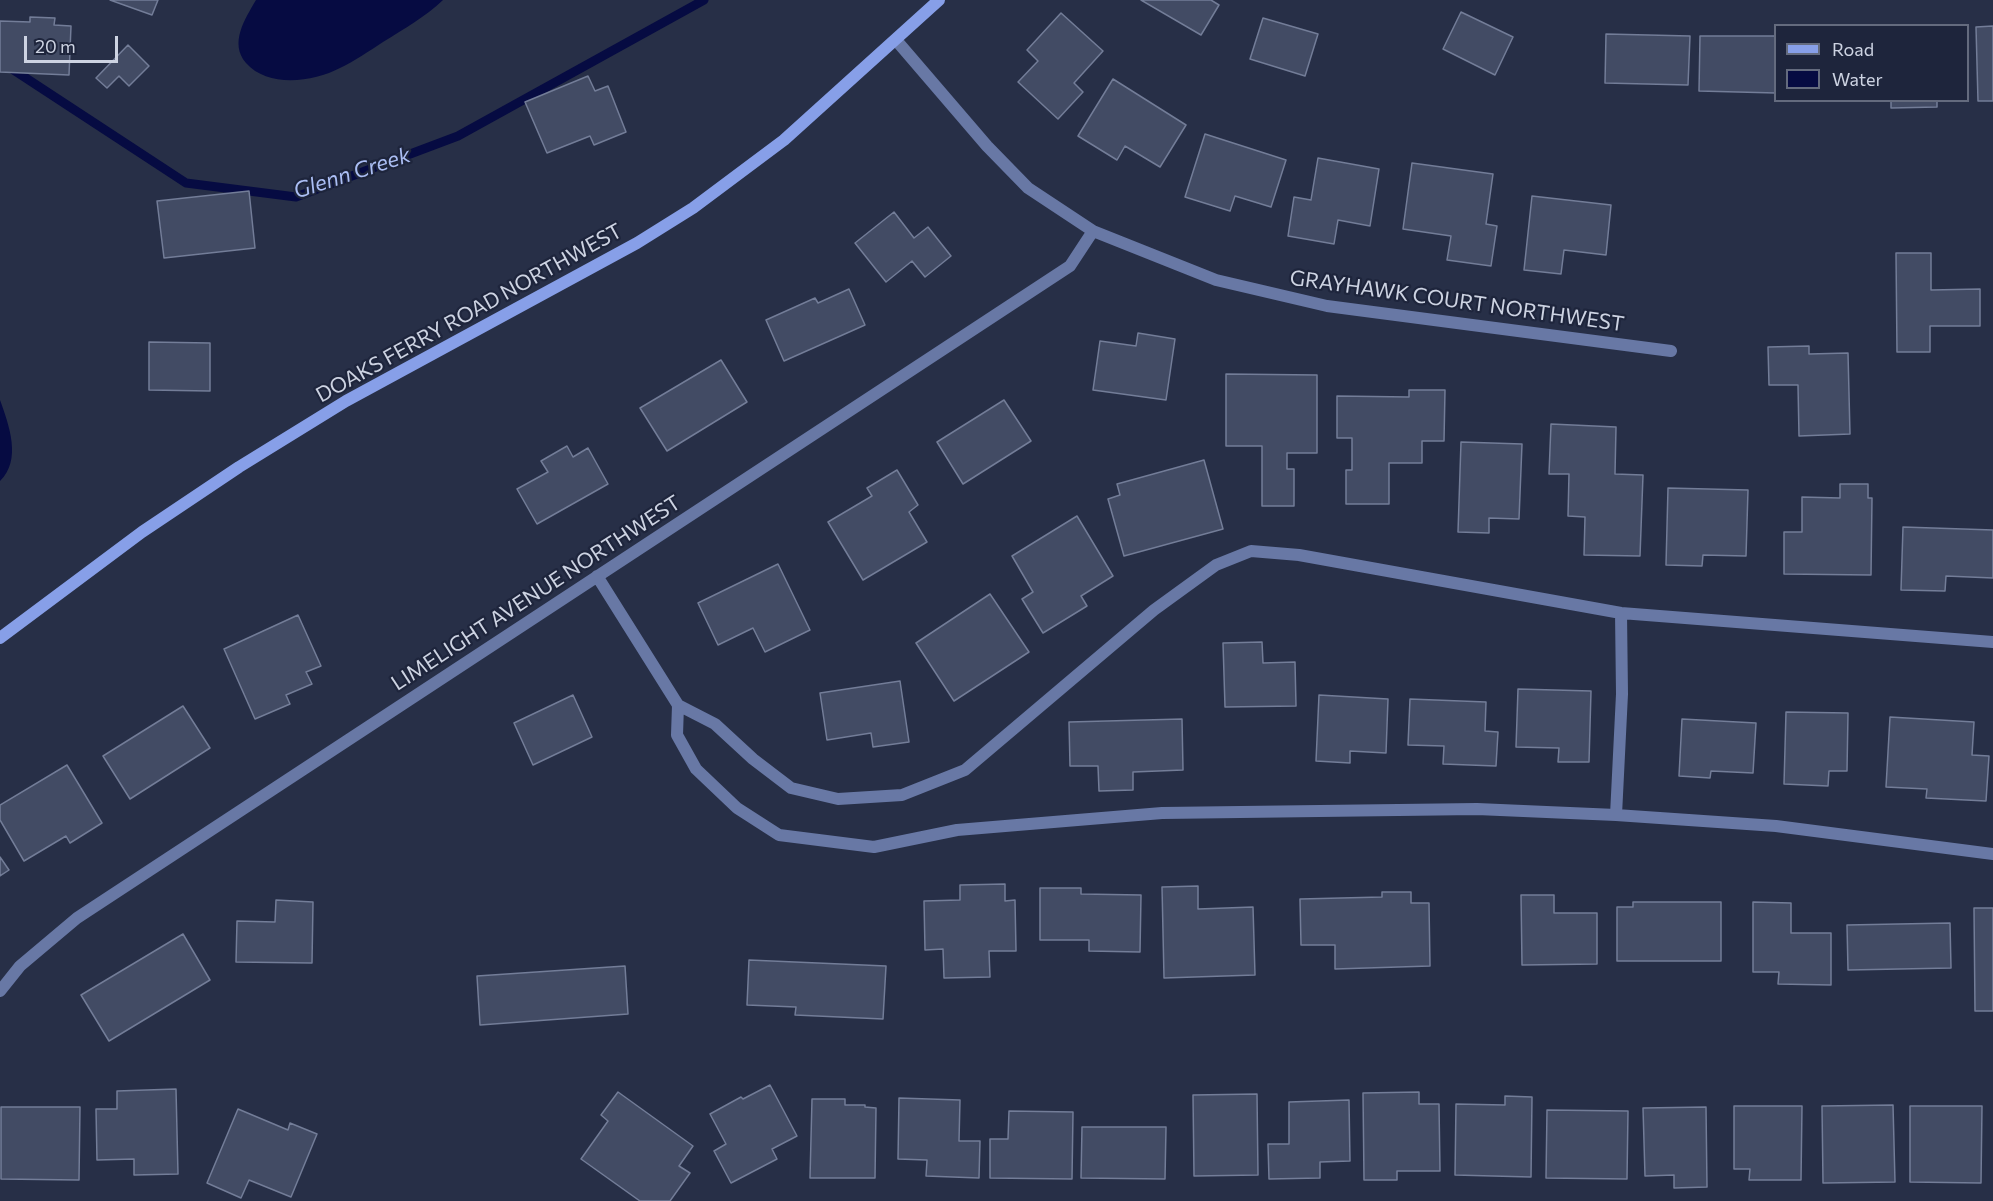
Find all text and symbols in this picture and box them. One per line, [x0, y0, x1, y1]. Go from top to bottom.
scale bar [27, 24, 122, 62]
legend [1774, 24, 1969, 102]
text: 20 m [35, 35, 76, 57]
text: Road [1832, 38, 1874, 60]
text: Water [1832, 68, 1883, 90]
water label: Glenn Creek [290, 142, 414, 204]
street label: DOAKS FERRY ROAD NORTHWEST [311, 218, 627, 408]
street label: GRAYHAWK COURT NORTHWEST [1288, 265, 1626, 337]
street label: LIMELIGHT AVENUE NORTHWEST [387, 490, 685, 696]

